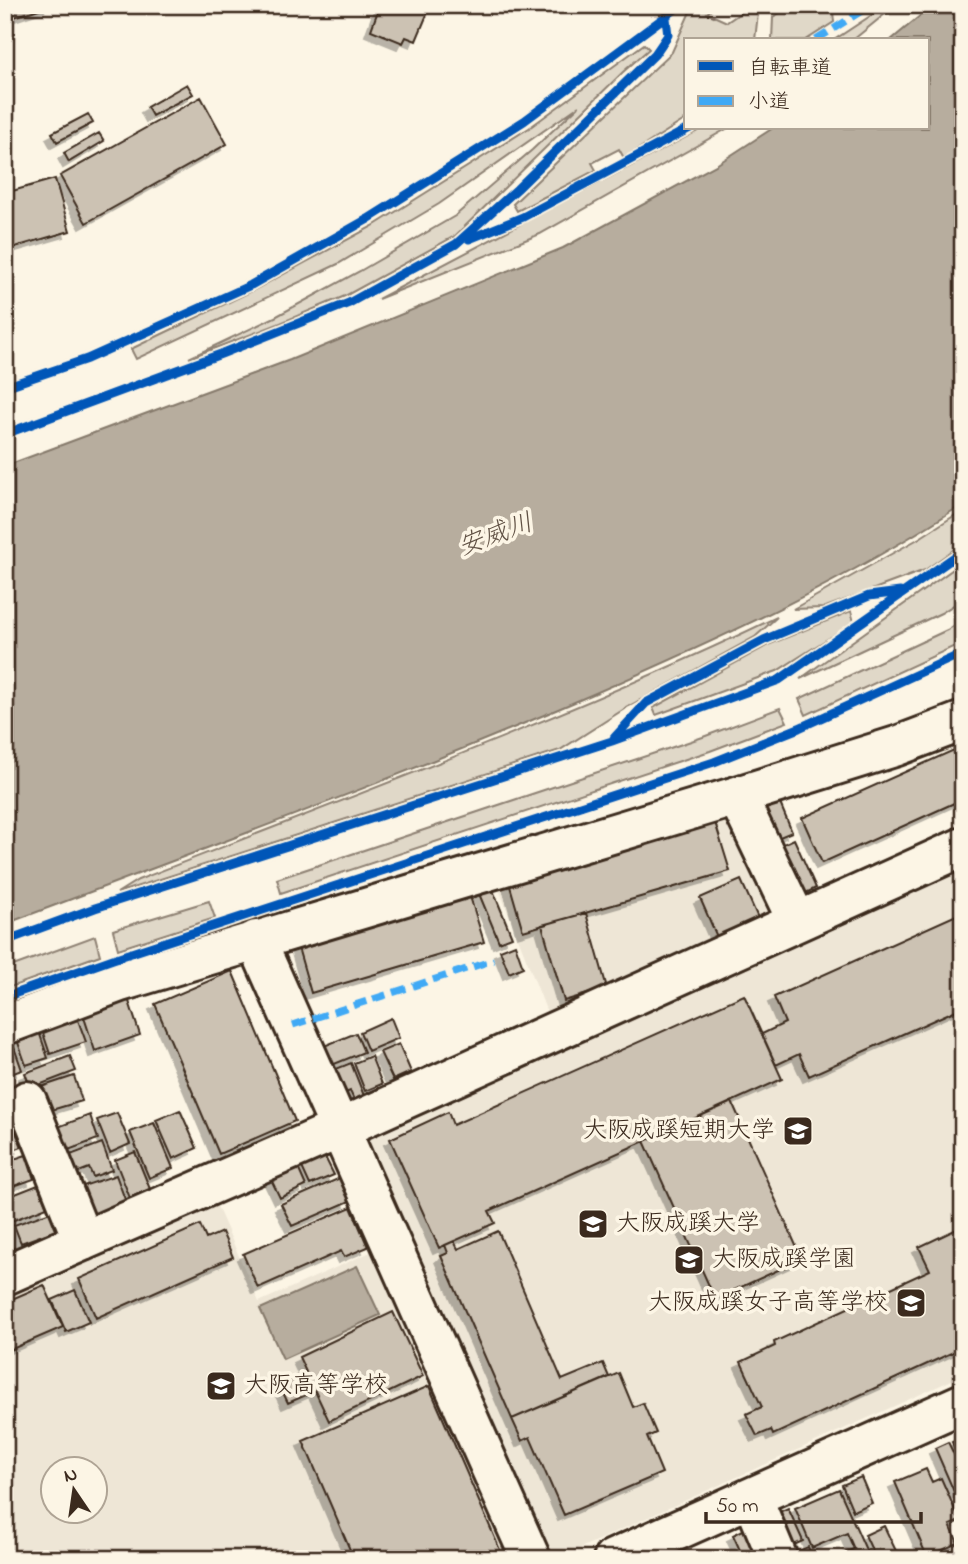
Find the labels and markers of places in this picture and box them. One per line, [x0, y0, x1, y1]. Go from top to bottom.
place label: 大阪成蹊短期大学 [583, 1114, 775, 1149]
school or university icon: 大阪成蹊短期大学 [781, 1114, 815, 1148]
school or university icon: 大阪成蹊大学 [576, 1207, 610, 1241]
place label: 大阪成蹊大学 [616, 1207, 760, 1242]
school or university icon: 大阪成蹊学園 [672, 1243, 706, 1277]
place label: 大阪成蹊学園 [712, 1243, 856, 1278]
place label: 大阪成蹊女子高等学校 [648, 1286, 888, 1321]
school or university icon: 大阪成蹊女子高等学校 [894, 1286, 928, 1320]
school or university icon: 大阪高等学校 [204, 1369, 238, 1403]
place label: 大阪高等学校 [244, 1369, 388, 1404]

